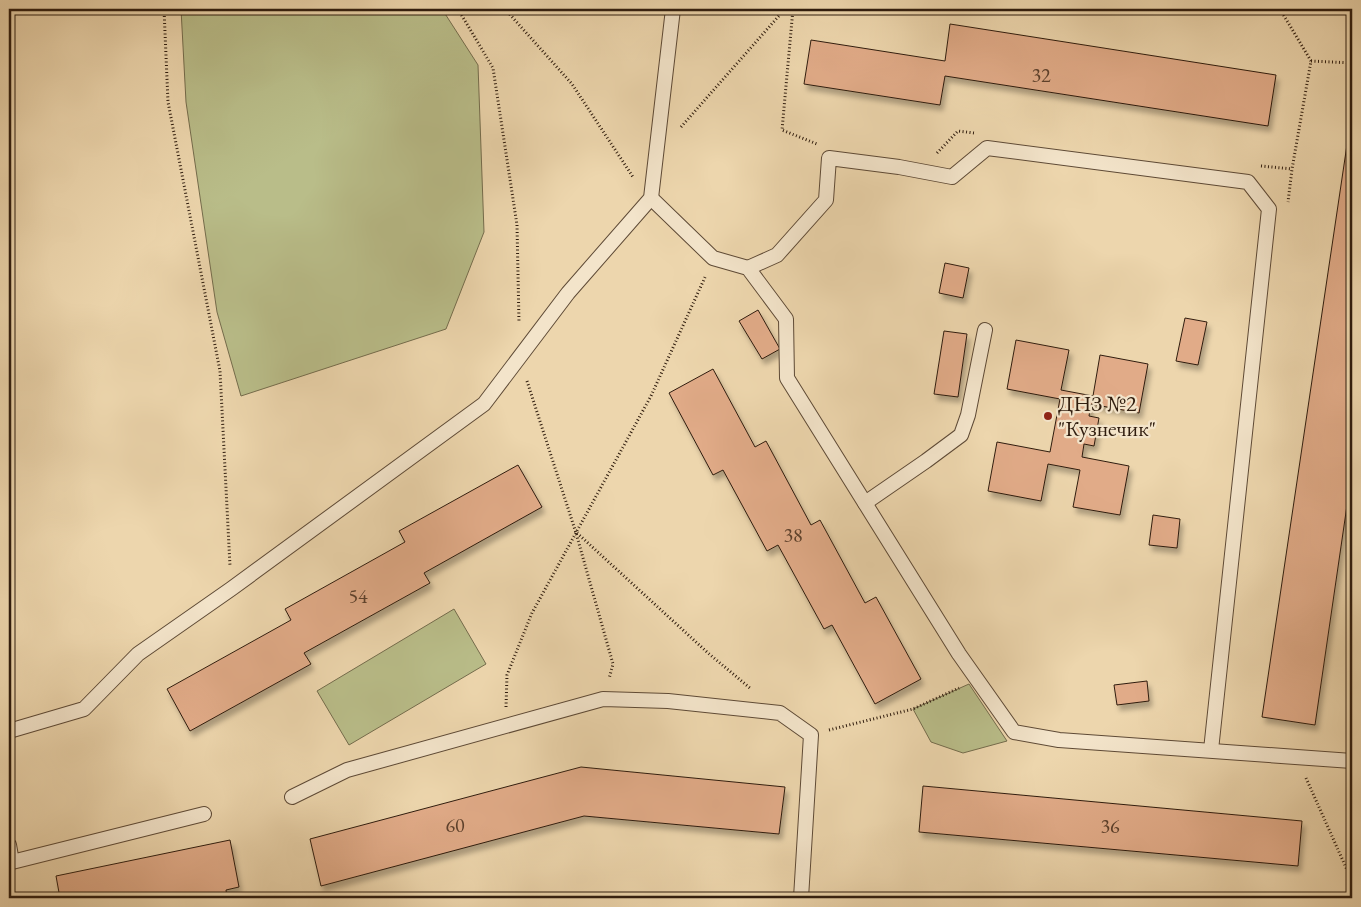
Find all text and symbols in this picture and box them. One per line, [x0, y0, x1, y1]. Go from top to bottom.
house number: 32 [1031, 62, 1051, 88]
place label: ДНЗ №2 "Кузнечик" [1058, 389, 1156, 443]
marker: ДНЗ №2 "Кузнечик" [1042, 410, 1054, 422]
house number: 38 [783, 522, 803, 548]
house number: 54 [348, 583, 368, 609]
house number: 60 [445, 812, 465, 838]
house number: 36 [1100, 813, 1120, 839]

